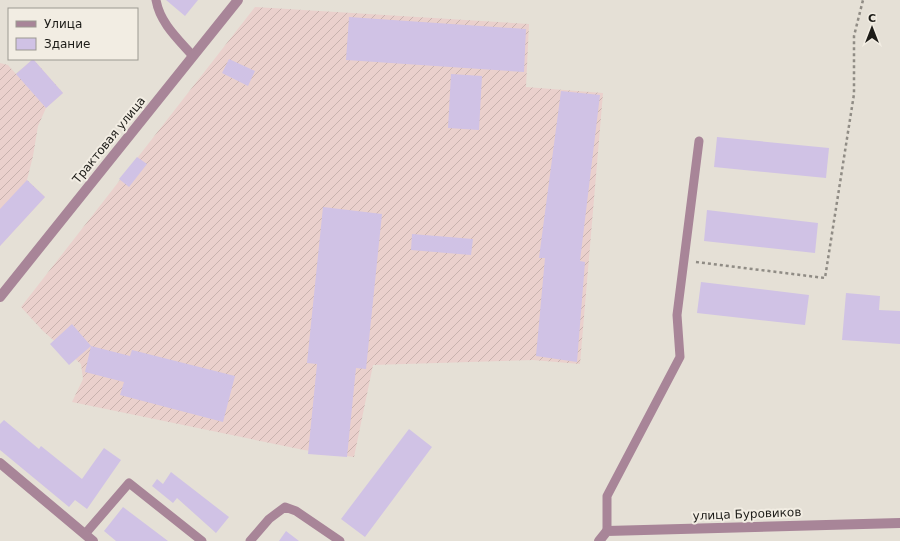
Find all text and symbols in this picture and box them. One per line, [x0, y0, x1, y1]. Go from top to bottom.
legend [8, 8, 138, 60]
north arrow [852, 8, 892, 48]
text: С [868, 12, 876, 25]
text: Улица [44, 17, 82, 31]
text: Здание [44, 37, 90, 51]
street label: Трактовая улица [69, 94, 148, 187]
street label: улица Буровиков [692, 505, 802, 523]

